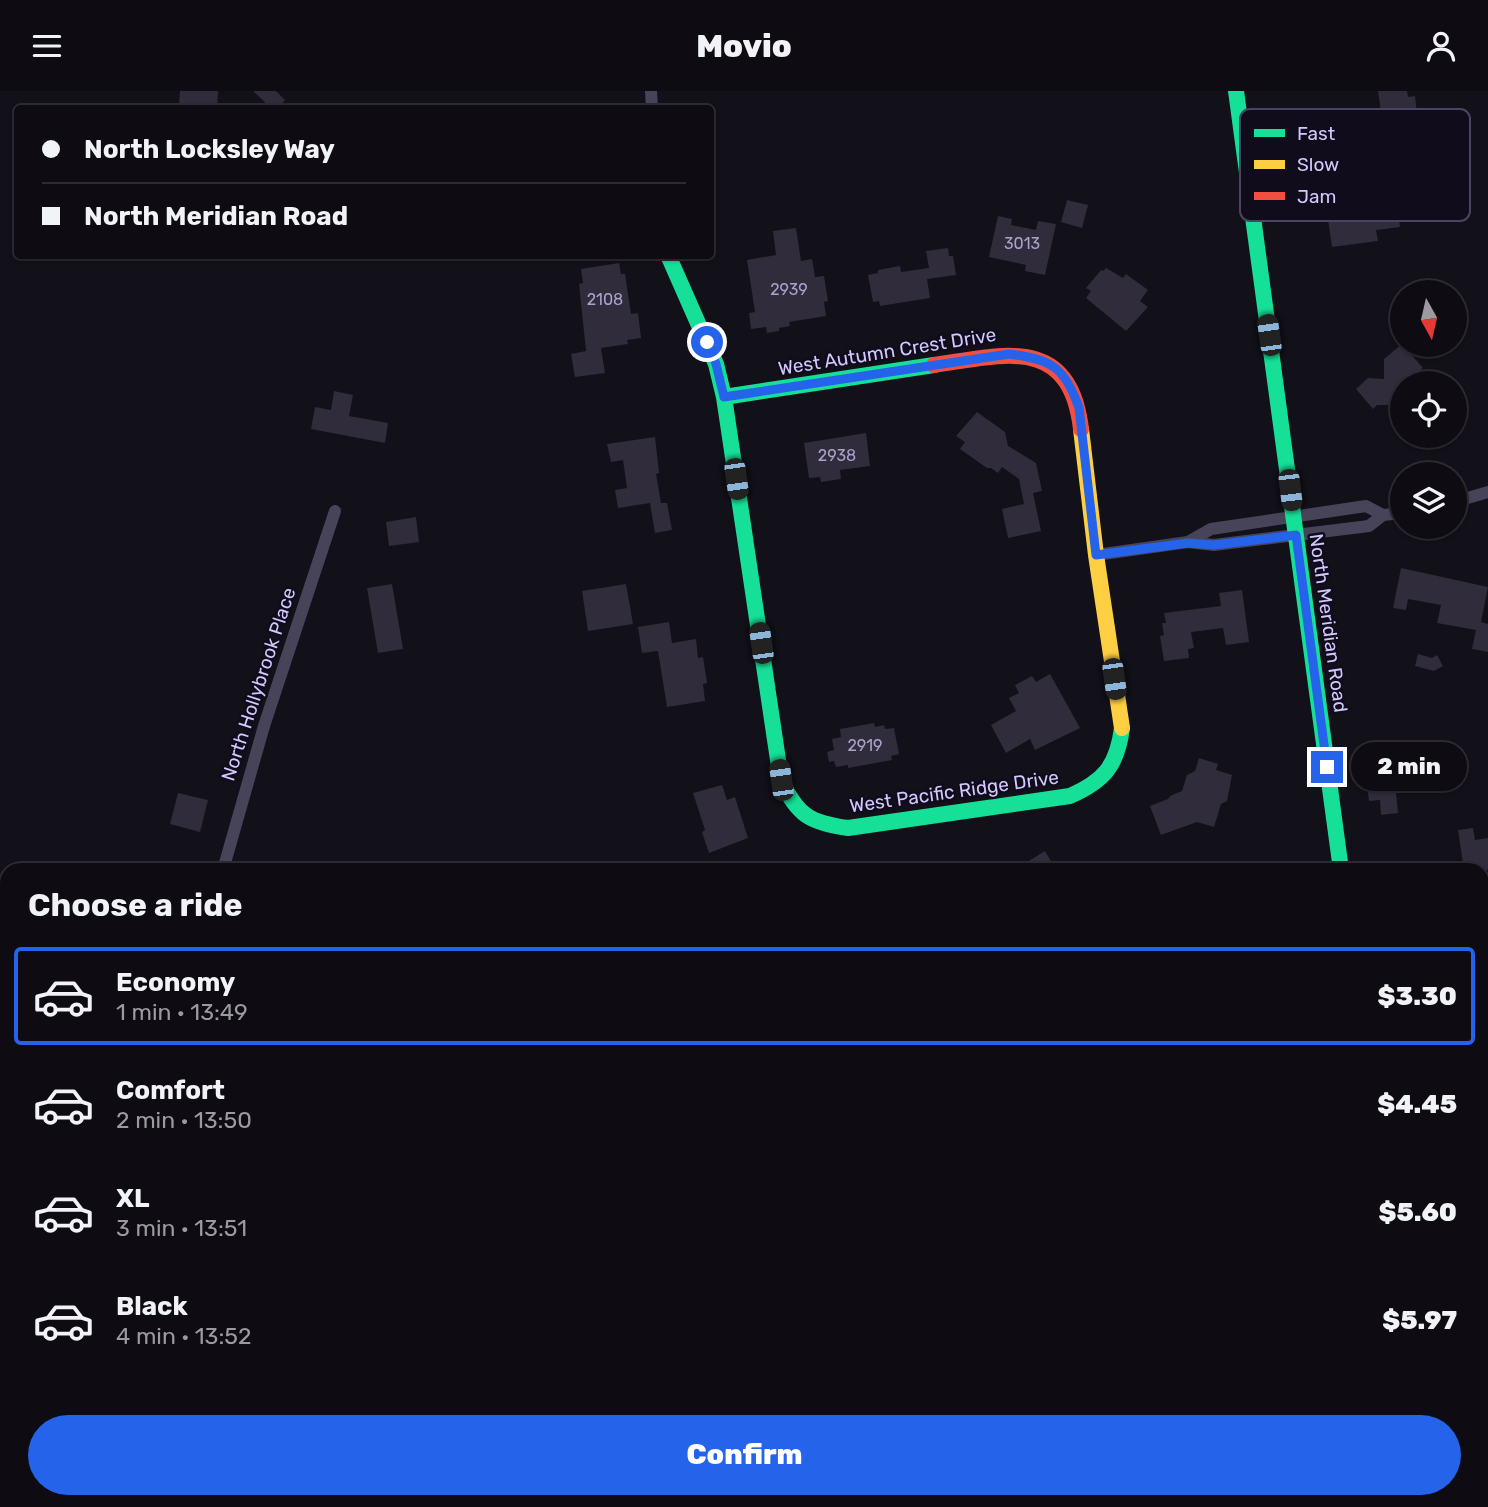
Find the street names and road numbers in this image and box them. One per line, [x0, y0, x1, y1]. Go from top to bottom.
street label: West Autumn Crest Drive [776, 323, 998, 380]
street label: North Meridian Road [1305, 532, 1352, 714]
street label: North Hollybrook Place [216, 585, 301, 784]
street label: West Pacific Ridge Drive [848, 765, 1060, 818]

